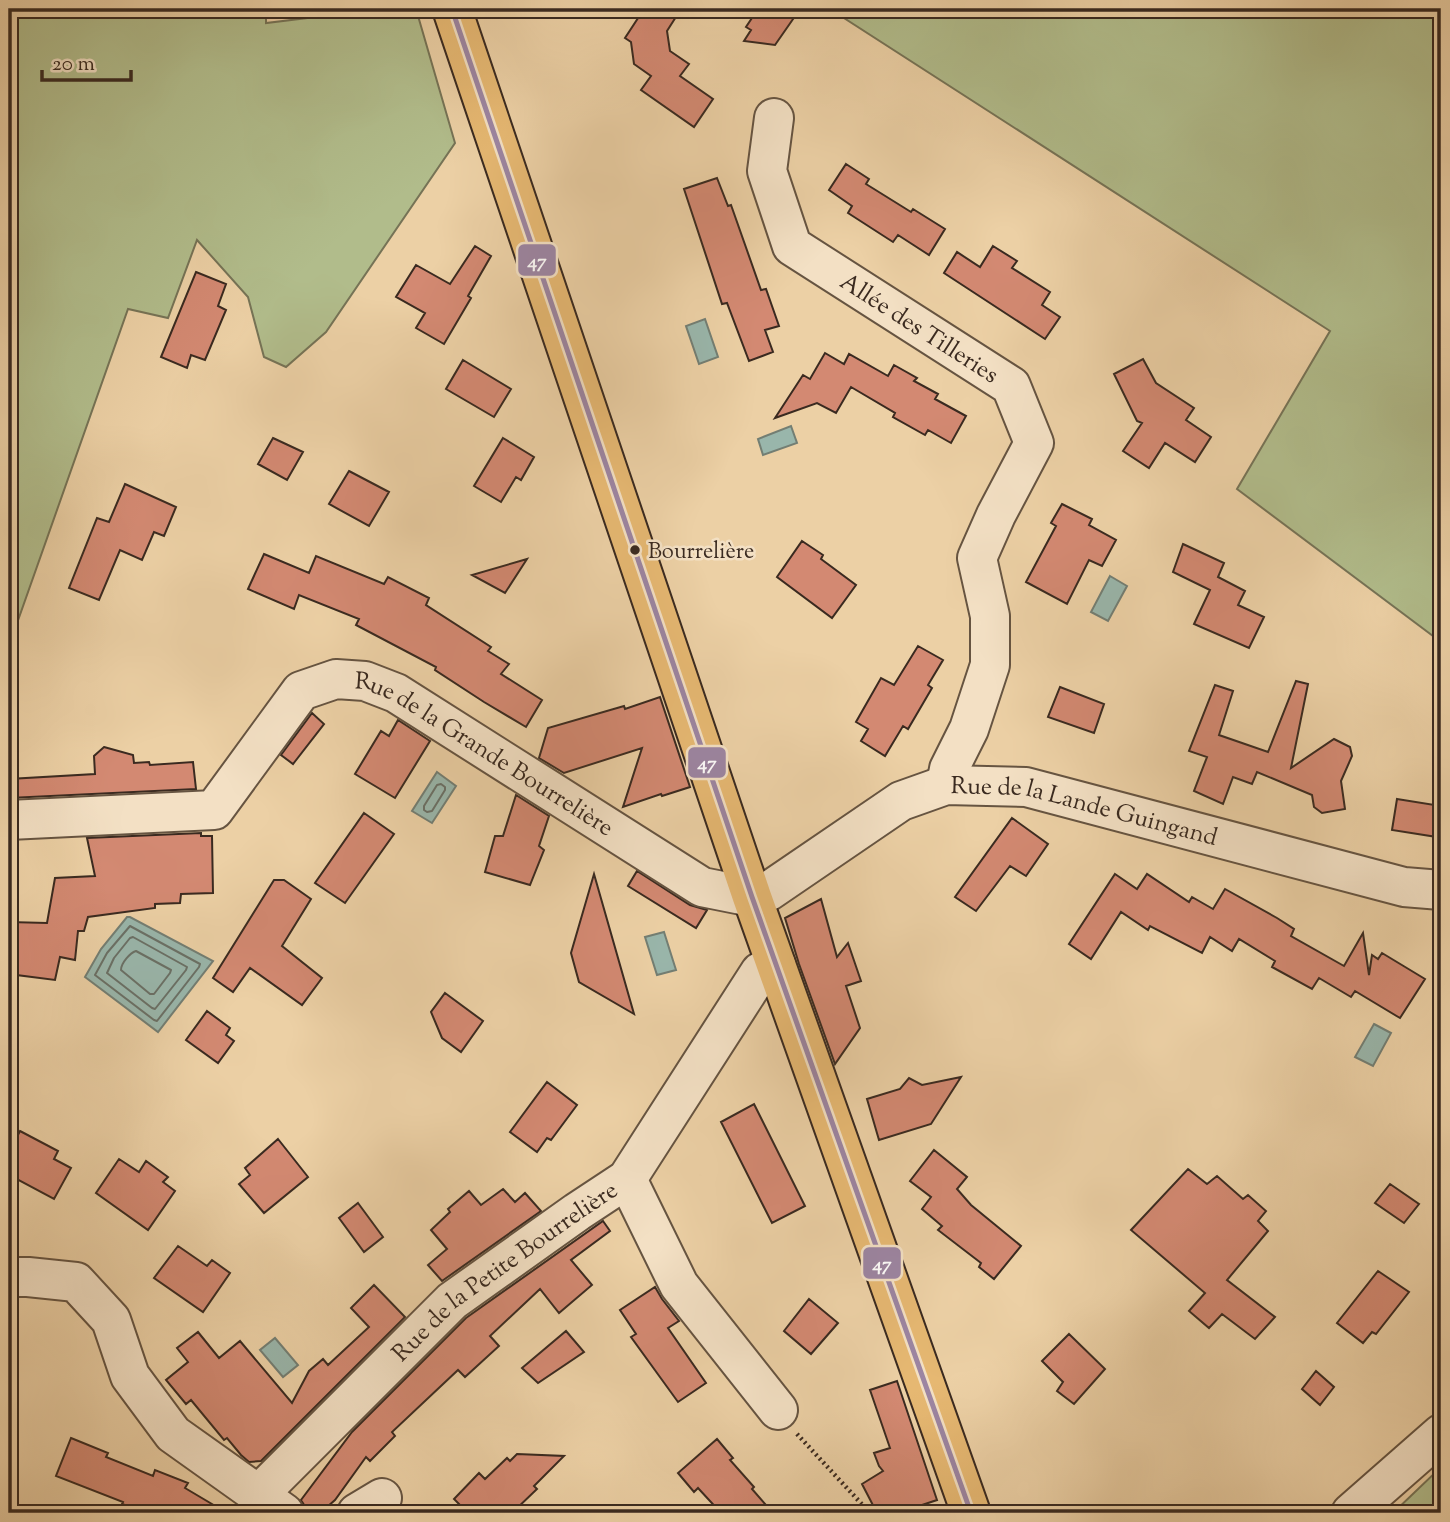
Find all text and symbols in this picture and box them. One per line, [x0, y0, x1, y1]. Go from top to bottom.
scale bar [42, 38, 131, 82]
text: 20 m [52, 50, 95, 80]
line badge: 47 [517, 243, 557, 277]
text: 47 [526, 249, 547, 276]
street label: Allée des Tilleries [833, 266, 1005, 393]
place label: Bourrelière [648, 537, 754, 569]
marker: Bourrelière [628, 543, 642, 557]
street label: Rue de la Grande Bourrelière [354, 665, 620, 846]
line badge: 47 [687, 746, 727, 779]
text: 47 [696, 751, 717, 778]
street label: Rue de la Lande Guingand [950, 770, 1221, 856]
street label: Rue de la Petite Bourrelière [385, 1175, 625, 1371]
line badge: 47 [862, 1246, 902, 1280]
text: 47 [871, 1252, 892, 1279]

